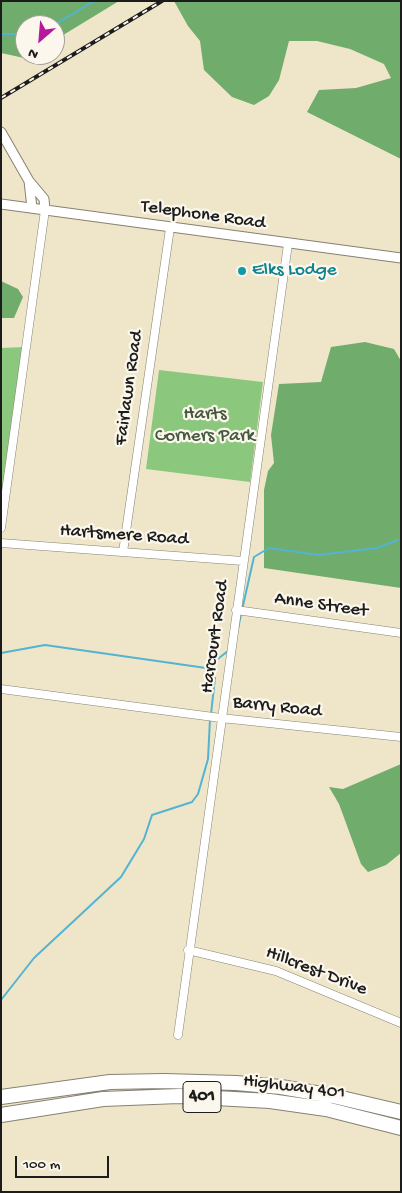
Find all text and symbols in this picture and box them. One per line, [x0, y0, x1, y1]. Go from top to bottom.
north arrow [15, 15, 65, 65]
text: N [25, 43, 41, 63]
street label: Telephone Road [139, 196, 267, 236]
place label: Elks Lodge [252, 260, 337, 282]
marker: Elks Lodge [236, 265, 248, 277]
street label: Fairlawn Road [111, 329, 149, 447]
park label: Harts Corners Park [155, 404, 255, 448]
street label: Hartsmere Road [59, 520, 189, 552]
street label: Harcourt Road [197, 579, 235, 695]
street label: Anne Street [273, 588, 369, 624]
street label: Barry Road [232, 692, 322, 724]
street label: Hillcrest Drive [262, 942, 370, 1002]
street label: Highway 401 [242, 1070, 346, 1106]
road number: 401 [183, 1082, 221, 1112]
scale bar [18, 1146, 111, 1178]
text: 100 m [23, 1156, 60, 1174]

